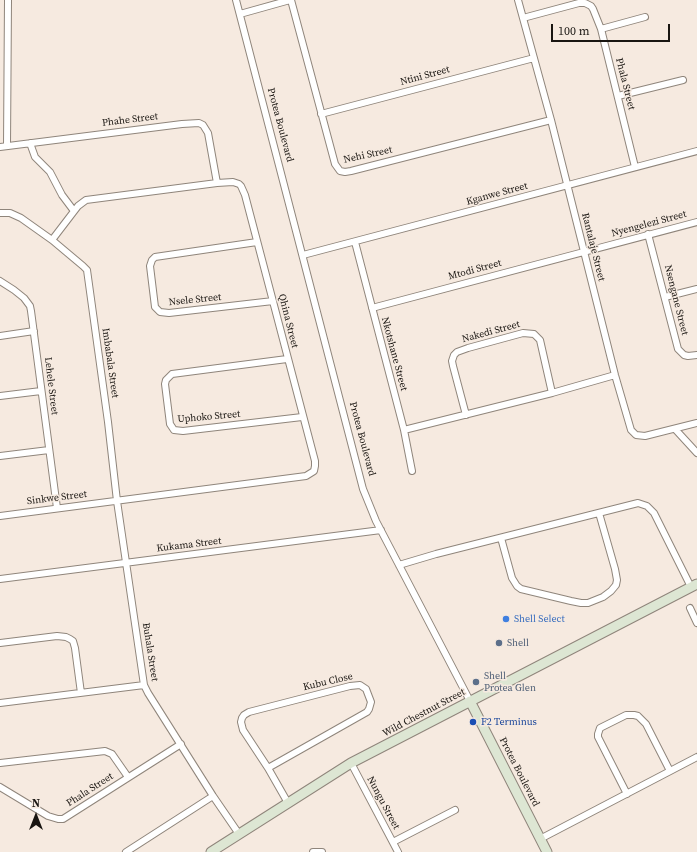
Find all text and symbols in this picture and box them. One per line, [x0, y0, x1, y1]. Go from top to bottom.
scale bar [553, 16, 672, 42]
text: 100 m [558, 23, 590, 39]
street label: Phala Street [613, 57, 637, 111]
street label: Ntini Street [399, 64, 451, 88]
street label: Protea Boulevard [264, 87, 296, 163]
street label: Phahe Street [101, 111, 159, 129]
street label: Nehi Street [343, 144, 393, 166]
street label: Kganwe Street [465, 180, 529, 208]
street label: Nyengelezi Street [610, 208, 688, 240]
street label: Rantalaje Street [579, 212, 607, 282]
street label: Mtodi Street [447, 257, 503, 283]
street label: Nsengane Street [661, 264, 691, 336]
street label: Nsele Street [168, 291, 222, 309]
street label: Qhina Street [275, 293, 301, 349]
street label: Nkotshane Street [378, 316, 410, 392]
street label: Nakedi Street [461, 319, 521, 345]
street label: Imbabala Street [99, 327, 121, 399]
street label: Lehele Street [41, 356, 61, 416]
street label: Protea Boulevard [346, 401, 378, 477]
street label: Uphoko Street [177, 408, 241, 426]
street label: Sinkwe Street [26, 488, 88, 508]
street label: Kukama Street [156, 535, 222, 555]
place label: Shell Select [514, 613, 565, 625]
marker: Shell Select [501, 614, 511, 624]
street label: Buhala Street [139, 622, 161, 682]
place label: Shell [507, 637, 529, 649]
marker: Shell [494, 638, 504, 648]
street label: Kubu Close [302, 670, 354, 694]
place label: Shell Protea Glen [484, 670, 536, 694]
marker: Shell Protea Glen [471, 677, 481, 687]
street label: Wild Chestnut Street [381, 686, 467, 740]
place label: F2 Terminus [481, 716, 537, 728]
marker: F2 Terminus [468, 717, 478, 727]
street label: Protea Boulevard [496, 735, 542, 809]
street label: Phala Street [64, 770, 116, 810]
street label: Nungu Street [364, 774, 402, 832]
north arrow [16, 796, 56, 836]
text: N [32, 796, 40, 811]

